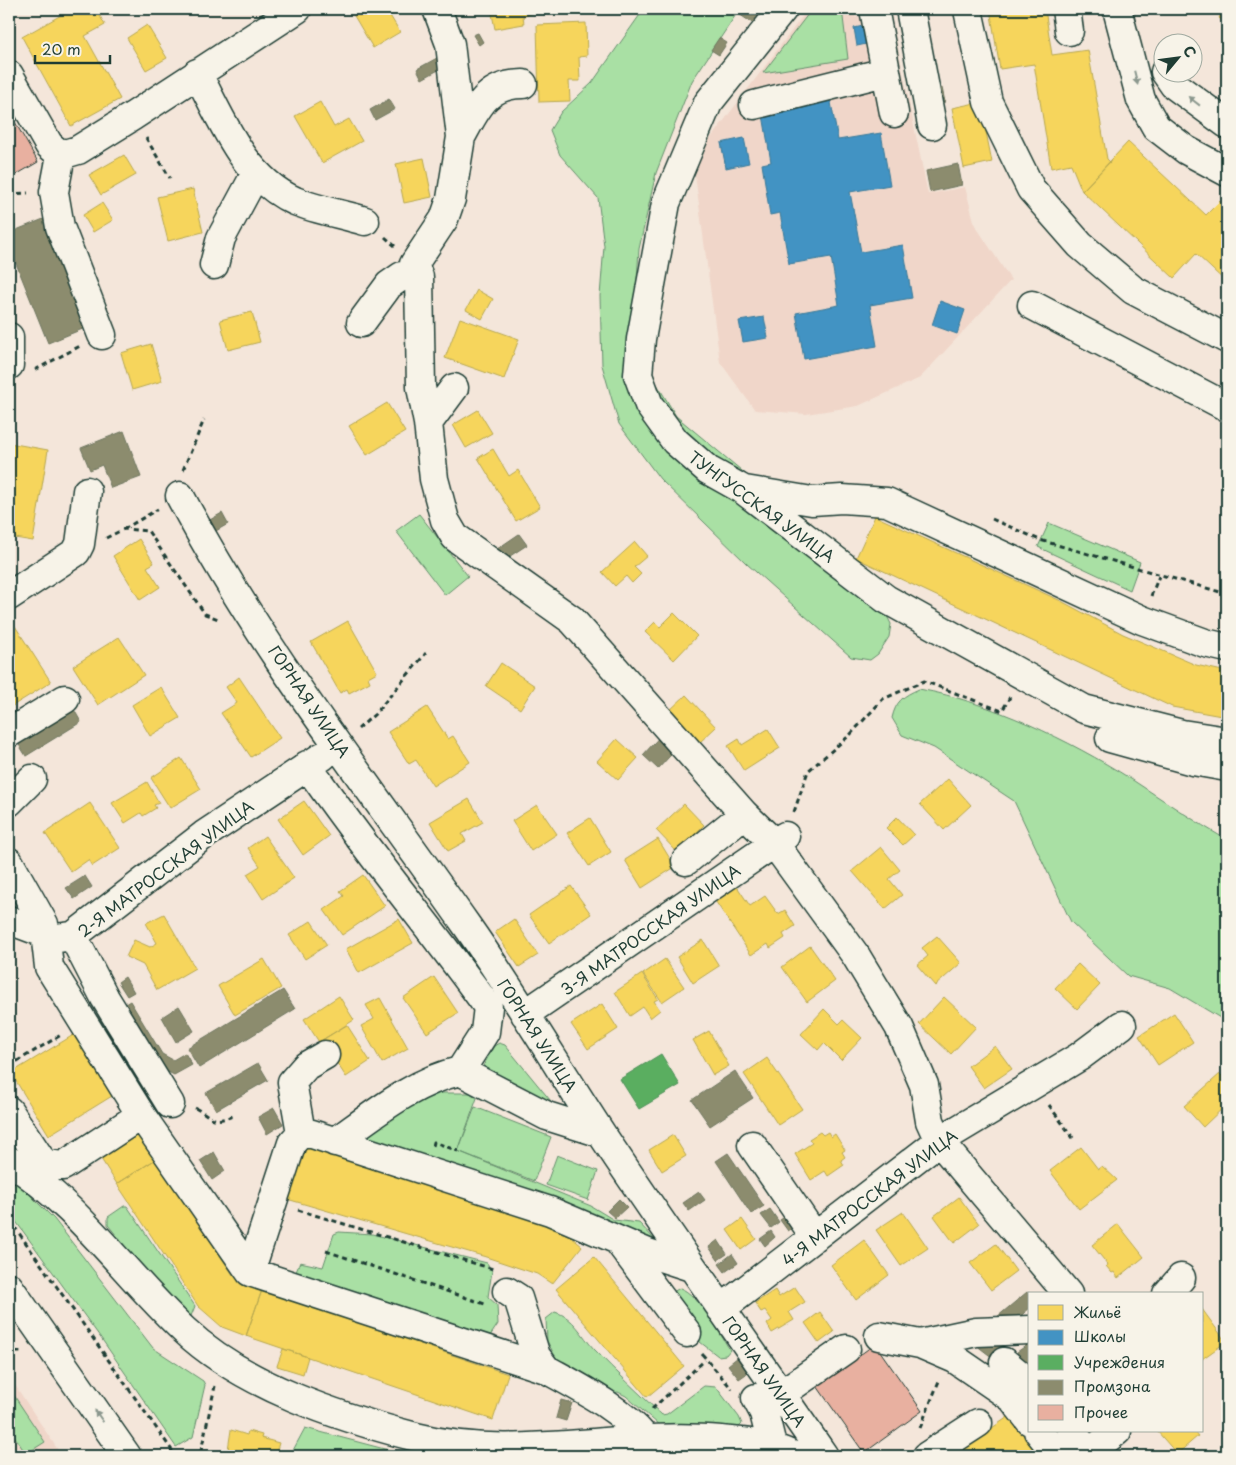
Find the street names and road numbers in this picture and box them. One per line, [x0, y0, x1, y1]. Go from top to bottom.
street label: ТУНГУССКАЯ УЛИЦА [684, 445, 840, 567]
street label: ГОРНАЯ УЛИЦА [263, 640, 357, 762]
street label: 2-Я МАТРОССКАЯ УЛИЦА [72, 794, 258, 942]
street label: 3-Я МАТРОССКАЯ УЛИЦА [555, 858, 745, 1000]
street label: ГОРНАЯ УЛИЦА [492, 974, 584, 1096]
street label: 4-Я МАТРОССКАЯ УЛИЦА [776, 1123, 962, 1271]
street label: ГОРНАЯ УЛИЦА [718, 1311, 812, 1431]

